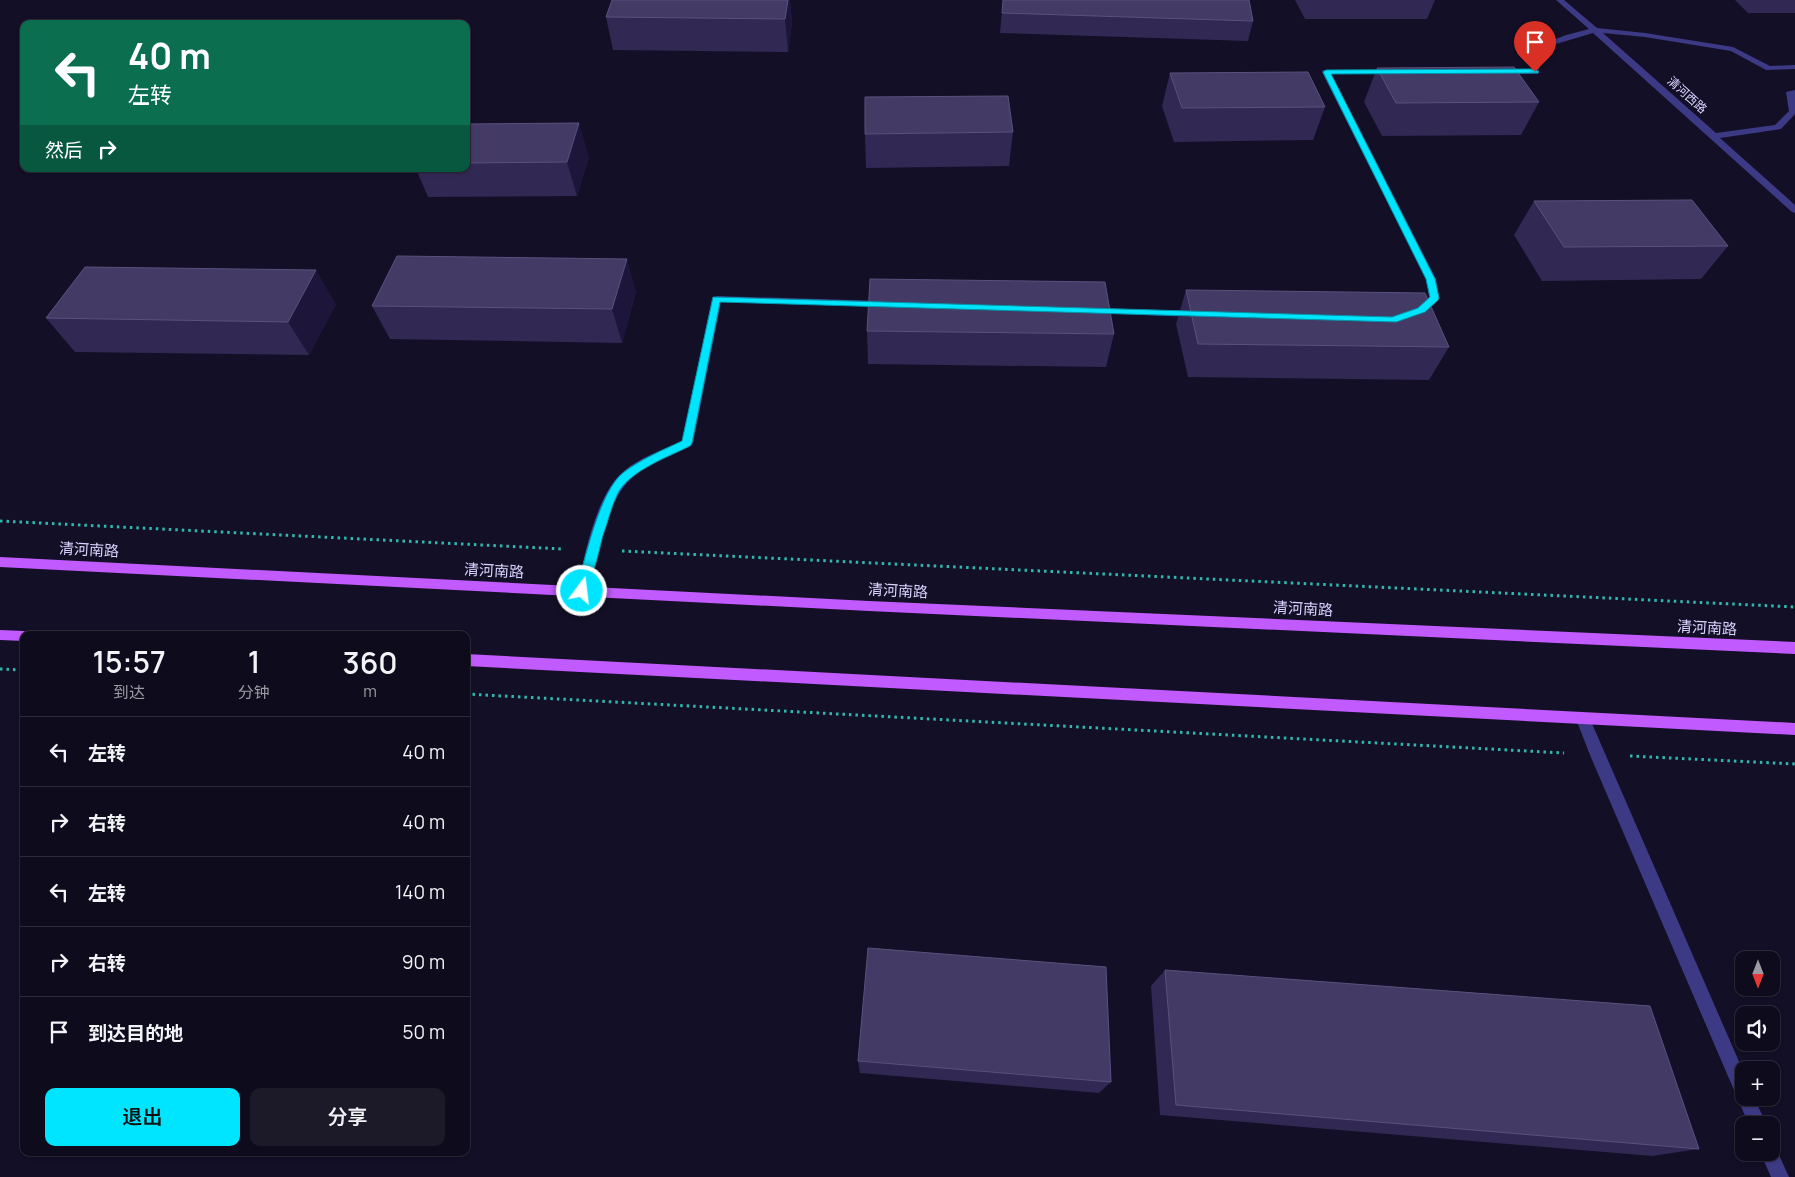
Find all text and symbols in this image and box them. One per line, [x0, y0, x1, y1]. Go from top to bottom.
pin [1514, 21, 1556, 72]
icon: arrive [1521, 28, 1549, 56]
text: 40 m [128, 32, 211, 80]
icon: left [45, 40, 110, 105]
street label: 清河西路 [1664, 72, 1711, 117]
text: 左转 [128, 80, 172, 110]
icon: right [93, 135, 121, 163]
text: 然后 [45, 137, 83, 163]
street label: 清河南路 [59, 537, 120, 562]
street label: 清河南路 [464, 558, 525, 583]
position arrow [555, 564, 607, 616]
street label: 清河南路 [868, 578, 929, 603]
street label: 清河南路 [1273, 596, 1334, 621]
street label: 清河南路 [1677, 615, 1738, 640]
text: 15:57 [92, 641, 166, 682]
text: 1 [248, 641, 260, 682]
text: 360 [342, 642, 398, 683]
text: m [363, 680, 377, 702]
text: 到达 [113, 681, 145, 703]
text: 分钟 [238, 681, 270, 703]
icon: left [45, 738, 73, 766]
text: 40 m [402, 739, 445, 765]
text: 左转 [88, 740, 126, 766]
icon: right [45, 808, 73, 836]
text: 40 m [402, 809, 445, 835]
text: 右转 [88, 810, 126, 836]
icon: left [45, 878, 73, 906]
text: 140 m [395, 879, 445, 905]
text: 左转 [88, 880, 126, 906]
icon: right [45, 948, 73, 976]
text: 90 m [402, 949, 445, 975]
text: 右转 [88, 950, 126, 976]
north arrow [1735, 951, 1780, 996]
map controls [1735, 951, 1780, 1161]
button: sound [1735, 1006, 1780, 1051]
icon: arrive [45, 1018, 73, 1046]
text: 50 m [403, 1019, 445, 1045]
text: 到达目的地 [88, 1020, 183, 1046]
button: + [1735, 1061, 1780, 1106]
button: 退出 [45, 1088, 240, 1146]
button: 分享 [250, 1088, 445, 1146]
button: − [1735, 1116, 1780, 1161]

